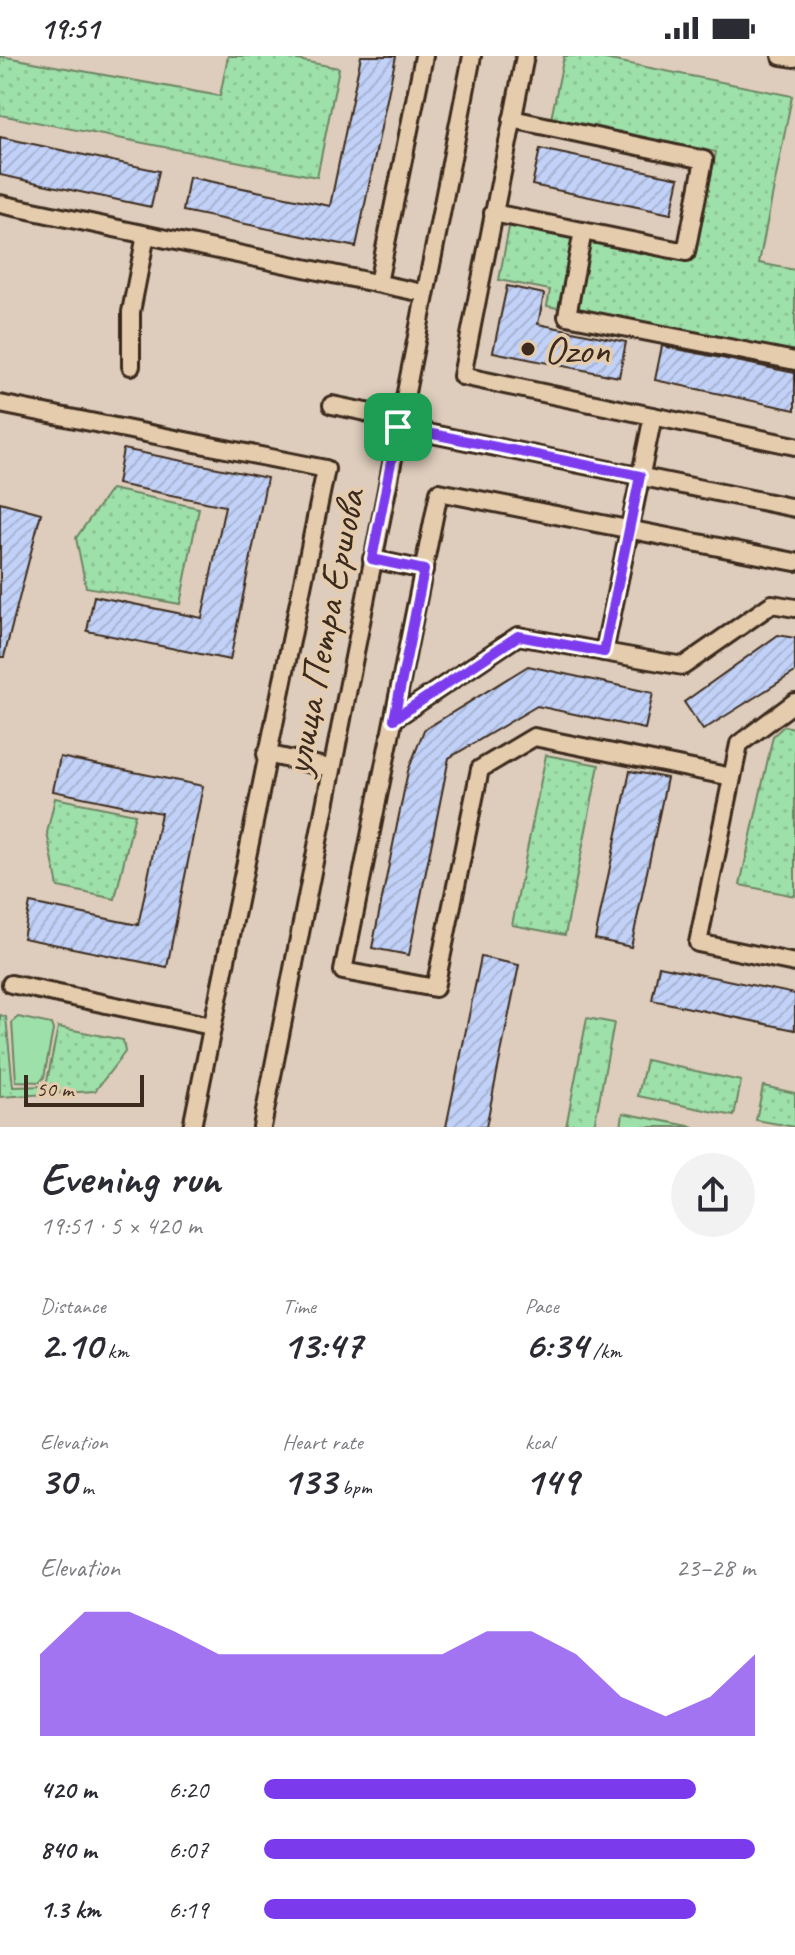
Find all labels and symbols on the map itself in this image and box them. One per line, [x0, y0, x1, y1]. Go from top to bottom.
place label: Ozon [544, 325, 611, 375]
marker: Ozon [519, 340, 537, 358]
pin [364, 393, 432, 461]
street label: улица Петра Ершова [271, 483, 377, 781]
scale bar [24, 1071, 144, 1107]

